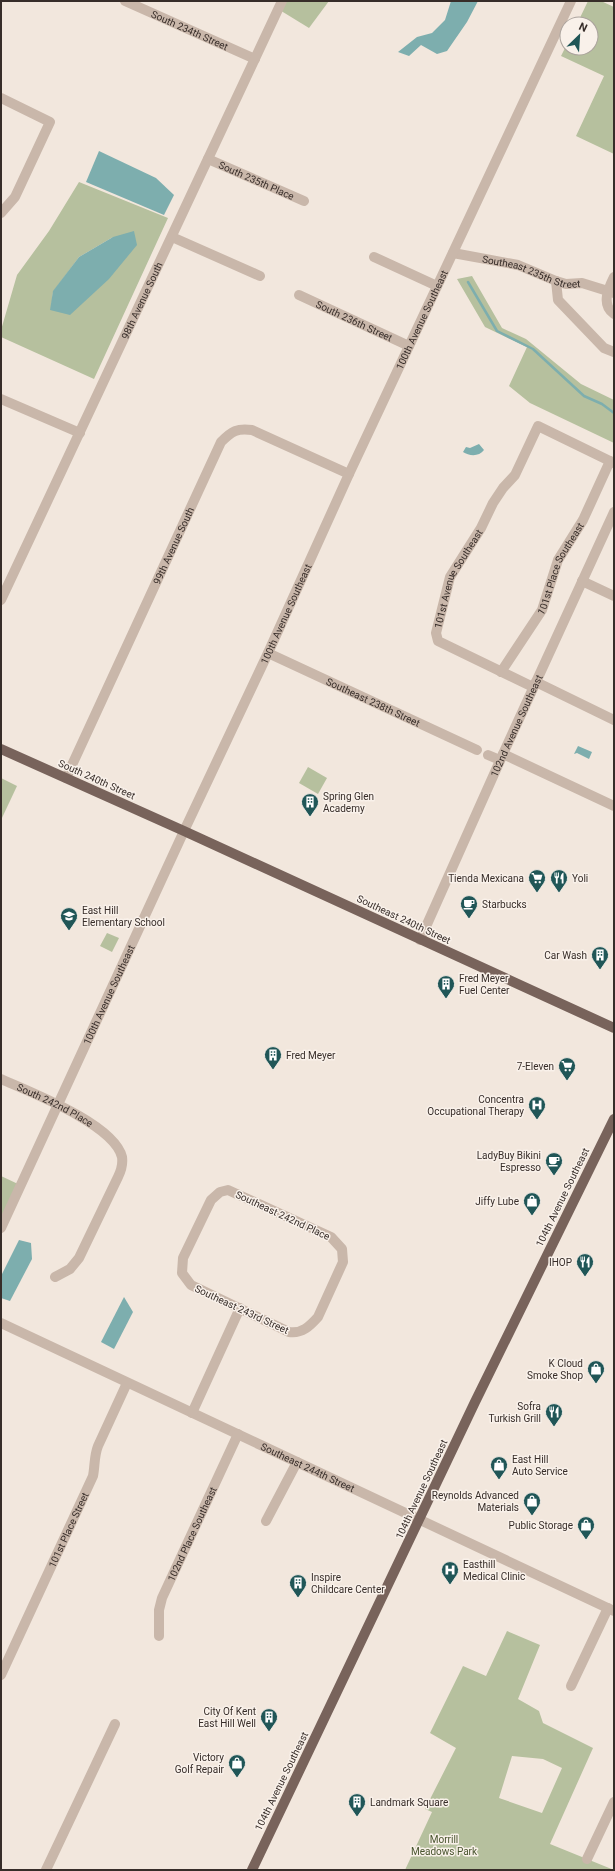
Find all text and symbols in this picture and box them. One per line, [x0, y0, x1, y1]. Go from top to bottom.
street label: South 234th Street [149, 8, 230, 52]
north arrow [559, 16, 599, 56]
text: N [577, 20, 589, 35]
street label: South 235th Place [217, 159, 296, 202]
street label: Southeast 235th Street [481, 254, 581, 290]
street label: 98th Avenue South [119, 260, 165, 341]
street label: 100th Avenue Southeast [394, 268, 450, 371]
street label: South 236th Street [314, 299, 394, 344]
street label: 99th Avenue South [151, 505, 196, 586]
street label: 101st Place Southeast [535, 521, 586, 617]
street label: 101st Avenue Southeast [432, 527, 485, 630]
street label: 100th Avenue Southeast [259, 562, 314, 666]
street label: 102nd Avenue Southeast [489, 673, 545, 778]
street label: Southeast 238th Street [324, 676, 422, 729]
street label: South 240th Street [57, 758, 137, 801]
place label: Spring Glen Academy [323, 791, 374, 814]
building icon: Spring Glen Academy [300, 792, 320, 817]
supermarket icon: Tienda Mexicana [527, 868, 547, 893]
restaurant icon: Yoli [549, 868, 569, 893]
place label: Tienda Mexicana [448, 873, 524, 884]
place label: Yoli [572, 873, 588, 884]
street label: Southeast 240th Street [355, 893, 452, 946]
cafe icon: Starbucks [459, 894, 479, 919]
place label: Starbucks [482, 899, 527, 910]
place label: East Hill Elementary School [82, 905, 165, 928]
school or university icon: East Hill Elementary School [59, 906, 79, 931]
street label: 100th Avenue Southeast [81, 943, 137, 1046]
building icon: Car Wash [590, 945, 610, 970]
place label: Car Wash [544, 950, 587, 961]
place label: Fred Meyer Fuel Center [459, 973, 510, 996]
building icon: Fred Meyer Fuel Center [436, 974, 456, 999]
building icon: Fred Meyer [263, 1045, 283, 1070]
place label: Fred Meyer [286, 1050, 336, 1061]
supermarket icon: 7-Eleven [557, 1056, 577, 1081]
place label: 7-Eleven [517, 1061, 554, 1072]
street label: South 242nd Place [15, 1082, 95, 1129]
place label: Concentra Occupational Therapy [427, 1094, 524, 1117]
hospital icon: Concentra Occupational Therapy [527, 1095, 547, 1120]
street label: 104th Avenue Southeast [534, 1146, 591, 1248]
place label: LadyBuy Bikini Espresso [477, 1150, 541, 1173]
cafe icon: LadyBuy Bikini Espresso [544, 1151, 564, 1176]
street label: Southeast 242nd Place [234, 1189, 332, 1242]
shop icon: Jiffy Lube [522, 1191, 542, 1216]
place label: Jiffy Lube [475, 1196, 519, 1207]
restaurant icon: IHOP [575, 1252, 595, 1277]
place label: IHOP [549, 1257, 572, 1268]
street label: Southeast 243rd Street [193, 1283, 290, 1336]
place label: K Cloud Smoke Shop [527, 1358, 583, 1381]
shop icon: K Cloud Smoke Shop [586, 1359, 606, 1384]
place label: Sofra Turkish Grill [488, 1401, 541, 1424]
restaurant icon: Sofra Turkish Grill [544, 1402, 564, 1427]
street label: 104th Avenue Southeast [394, 1438, 449, 1541]
street label: Southeast 244th Street [259, 1441, 356, 1494]
place label: East Hill Auto Service [512, 1454, 568, 1477]
shop icon: East Hill Auto Service [489, 1455, 509, 1480]
street label: 102nd Place Southeast [166, 1485, 219, 1583]
place label: Reynolds Advanced Materials [432, 1490, 519, 1513]
street label: 101st Place Street [47, 1491, 91, 1569]
shop icon: Reynolds Advanced Materials [522, 1491, 542, 1516]
shop icon: Public Storage [576, 1515, 596, 1540]
place label: Public Storage [509, 1520, 573, 1531]
place label: Easthill Medical Clinic [463, 1559, 525, 1582]
hospital icon: Easthill Medical Clinic [440, 1560, 460, 1585]
place label: Inspire Childcare Center [311, 1572, 385, 1595]
building icon: Inspire Childcare Center [288, 1573, 308, 1598]
place label: City Of Kent East Hill Well [198, 1706, 256, 1729]
building icon: City Of Kent East Hill Well [259, 1707, 279, 1732]
street label: 104th Avenue Southeast [253, 1730, 310, 1832]
place label: Victory Golf Repair [175, 1752, 225, 1775]
shop icon: Victory Golf Repair [227, 1753, 247, 1778]
building icon: Landmark Square [347, 1792, 367, 1817]
place label: Landmark Square [370, 1797, 448, 1808]
park label: Morrill Meadows Park [411, 1834, 478, 1857]

